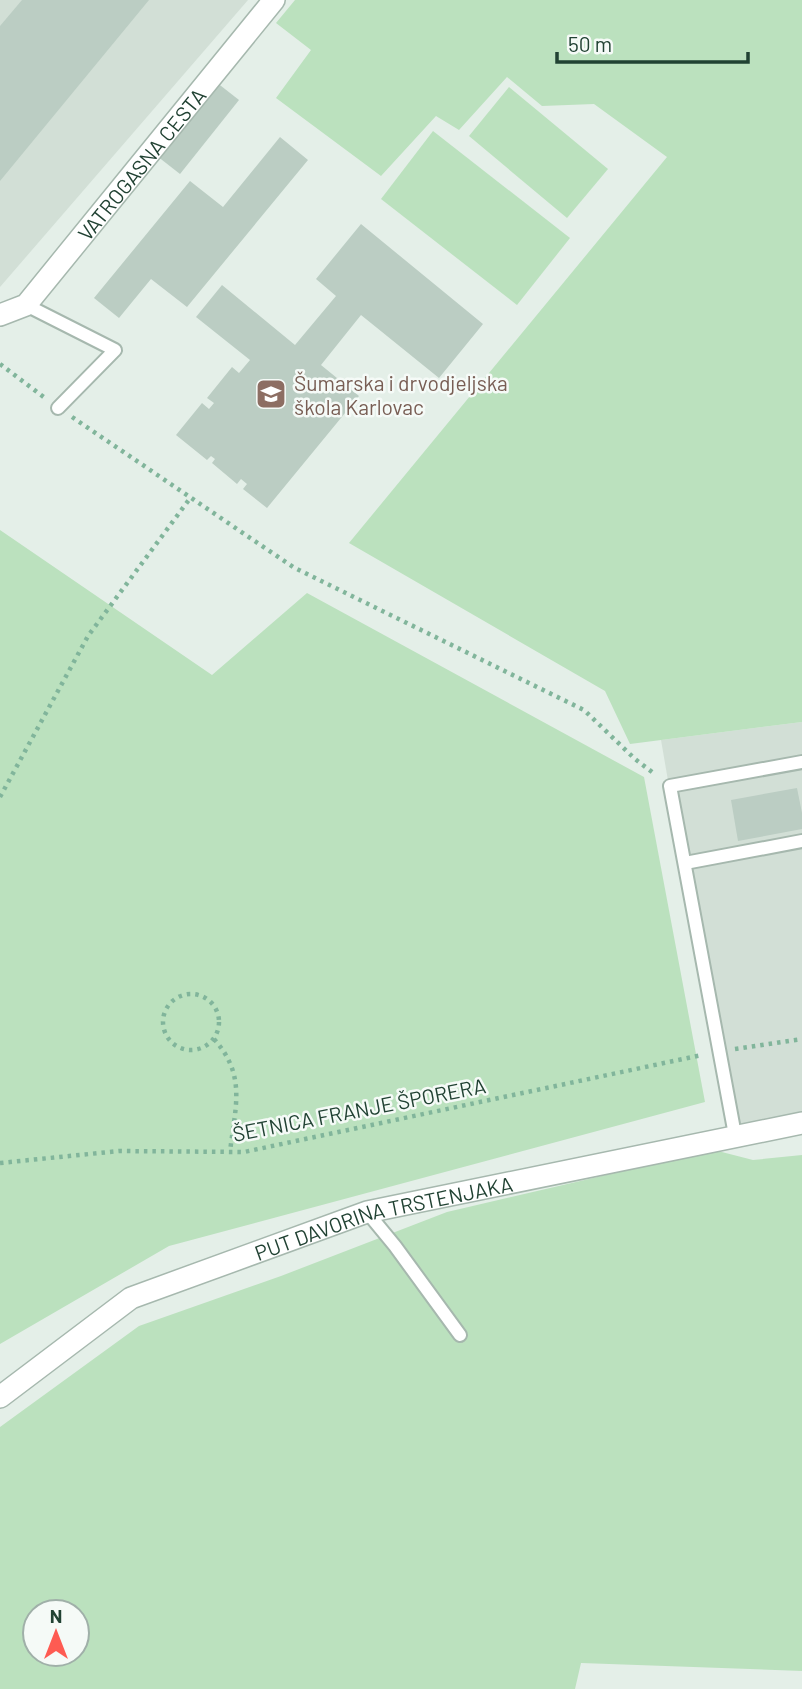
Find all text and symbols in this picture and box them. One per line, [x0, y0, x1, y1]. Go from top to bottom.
scale bar [557, 21, 748, 65]
text: 50 m [568, 31, 612, 56]
street label: VATROGASNA CESTA [72, 82, 210, 245]
place label: Šumarska i drvodjeljska škola Karlovac [294, 370, 508, 419]
school or university icon: Šumarska i drvodjeljska škola Karlovac [254, 377, 288, 411]
street label: ŠETNICA FRANJE ŠPORERA [230, 1072, 488, 1146]
street label: PUT DAVORINA TRSTENJAKA [251, 1170, 515, 1264]
north arrow [21, 1598, 91, 1668]
text: N [50, 1604, 62, 1627]

